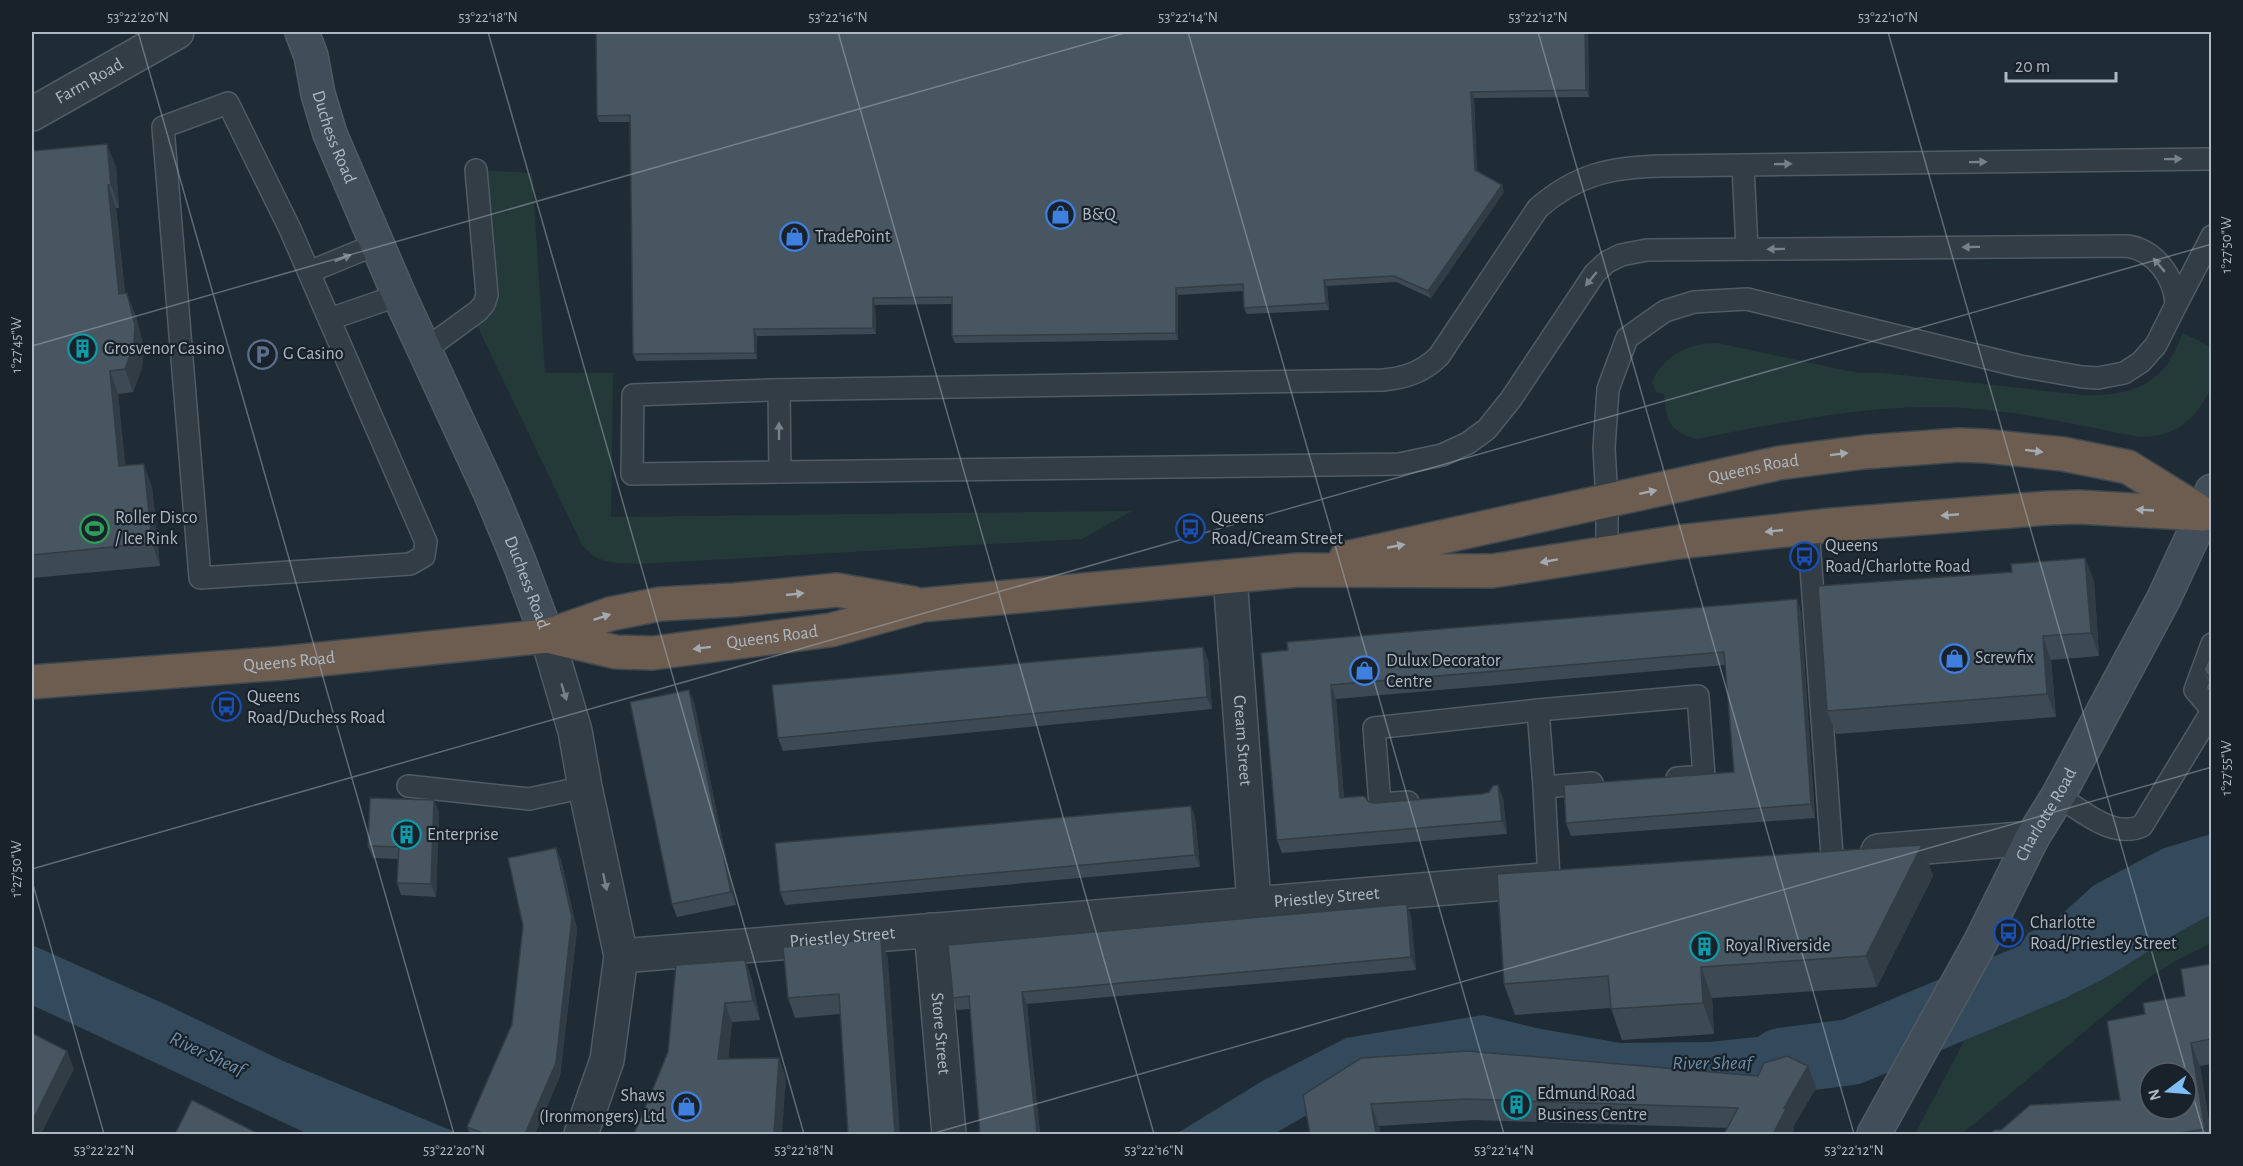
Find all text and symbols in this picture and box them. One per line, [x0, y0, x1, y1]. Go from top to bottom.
text: 53°22'20"N [107, 10, 169, 25]
text: 53°22'18"N [458, 10, 518, 25]
text: 53°22'16"N [808, 10, 868, 25]
text: 53°22'14"N [1158, 10, 1218, 25]
text: 53°22'12"N [1508, 10, 1568, 25]
text: 53°22'10"N [1858, 10, 1918, 25]
scale bar [2006, 45, 2116, 83]
street label: Farm Road [53, 55, 126, 108]
text: 20 m [2015, 58, 2050, 76]
street label: Duchess Road [308, 88, 359, 186]
one-way arrow [2164, 154, 2183, 164]
one-way arrow [1969, 157, 1988, 167]
one-way arrow [1774, 159, 1793, 169]
shop icon: B&Q [1045, 199, 1077, 231]
place label: B&Q [1082, 206, 1118, 224]
text: 1°27'50"W [2219, 216, 2234, 274]
shop icon: TradePoint [778, 221, 810, 253]
place label: TradePoint [815, 228, 891, 246]
one-way arrow [1962, 242, 1981, 252]
one-way arrow [1767, 244, 1786, 254]
one-way arrow [334, 253, 352, 263]
one-way arrow [2153, 257, 2166, 273]
one-way arrow [1584, 271, 1597, 287]
text: 1°27'45"W [9, 316, 24, 373]
building icon: Grosvenor Casino [67, 333, 99, 365]
parking icon: G Casino [246, 338, 278, 370]
place label: Grosvenor Casino [104, 340, 225, 358]
place label: G Casino [283, 345, 344, 363]
one-way arrow [775, 421, 784, 440]
one-way arrow [2024, 446, 2043, 455]
one-way arrow [1830, 450, 1849, 459]
street label: Queens Road [1706, 452, 1800, 487]
one-way arrow [1639, 487, 1658, 497]
one-way arrow [2135, 506, 2154, 515]
place label: Roller Disco / Ice Rink [115, 509, 198, 548]
place label: Queens Road/Cream Street [1211, 509, 1343, 548]
one-way arrow [1941, 511, 1960, 520]
sports icon: Roller Disco / Ice Rink [78, 512, 110, 544]
bus stop icon: Queens Road/Cream Street [1174, 512, 1206, 544]
one-way arrow [1764, 526, 1783, 536]
street label: Duchess Road [501, 534, 552, 631]
place label: Queens Road/Charlotte Road [1825, 537, 1970, 576]
bus stop icon: Queens Road/Charlotte Road [1788, 540, 1820, 572]
one-way arrow [1387, 541, 1406, 550]
one-way arrow [1540, 557, 1559, 566]
one-way arrow [786, 589, 805, 599]
one-way arrow [593, 611, 611, 621]
street label: Queens Road [725, 623, 819, 652]
shop icon: Screwfix [1938, 642, 1970, 674]
one-way arrow [692, 643, 711, 652]
street label: Queens Road [243, 649, 336, 675]
place label: Screwfix [1975, 649, 2034, 667]
place label: Dulux Decorator Centre [1386, 652, 1501, 691]
shop icon: Dulux Decorator Centre [1349, 655, 1381, 687]
one-way arrow [560, 683, 569, 701]
place label: Queens Road/Duchess Road [247, 688, 385, 727]
bus stop icon: Queens Road/Duchess Road [210, 691, 242, 723]
street label: Cream Street [1230, 694, 1254, 787]
text: 1°27'55"W [2219, 740, 2234, 796]
street label: Charlotte Road [2013, 765, 2080, 864]
building icon: Enterprise [390, 819, 422, 851]
place label: Enterprise [427, 826, 499, 844]
text: 1°27'50"W [9, 840, 24, 898]
one-way arrow [601, 873, 610, 892]
street label: Priestley Street [1273, 884, 1380, 911]
place label: Charlotte Road/Priestley Street [2030, 914, 2177, 953]
bus stop icon: Charlotte Road/Priestley Street [1993, 917, 2025, 949]
street label: Priestley Street [789, 924, 896, 951]
building icon: Royal Riverside [1688, 930, 1720, 962]
place label: Royal Riverside [1725, 937, 1831, 955]
street label: Store Street [928, 992, 953, 1076]
water label: River Sheaf [167, 1028, 250, 1081]
water label: River Sheaf [1672, 1053, 1755, 1073]
north arrow [2138, 1061, 2198, 1121]
place label: Edmund Road Business Centre [1537, 1085, 1647, 1124]
place label: Shaws (Ironmongers) Ltd [539, 1087, 665, 1126]
text: N [2145, 1087, 2164, 1102]
building icon: Edmund Road Business Centre [1500, 1088, 1532, 1120]
shop icon: Shaws (Ironmongers) Ltd [670, 1090, 702, 1122]
text: 53°22'22"N [73, 1143, 135, 1158]
text: 53°22'20"N [423, 1143, 485, 1158]
text: 53°22'18"N [774, 1143, 834, 1158]
text: 53°22'16"N [1124, 1143, 1184, 1158]
text: 53°22'14"N [1474, 1143, 1534, 1158]
text: 53°22'12"N [1824, 1143, 1884, 1158]

